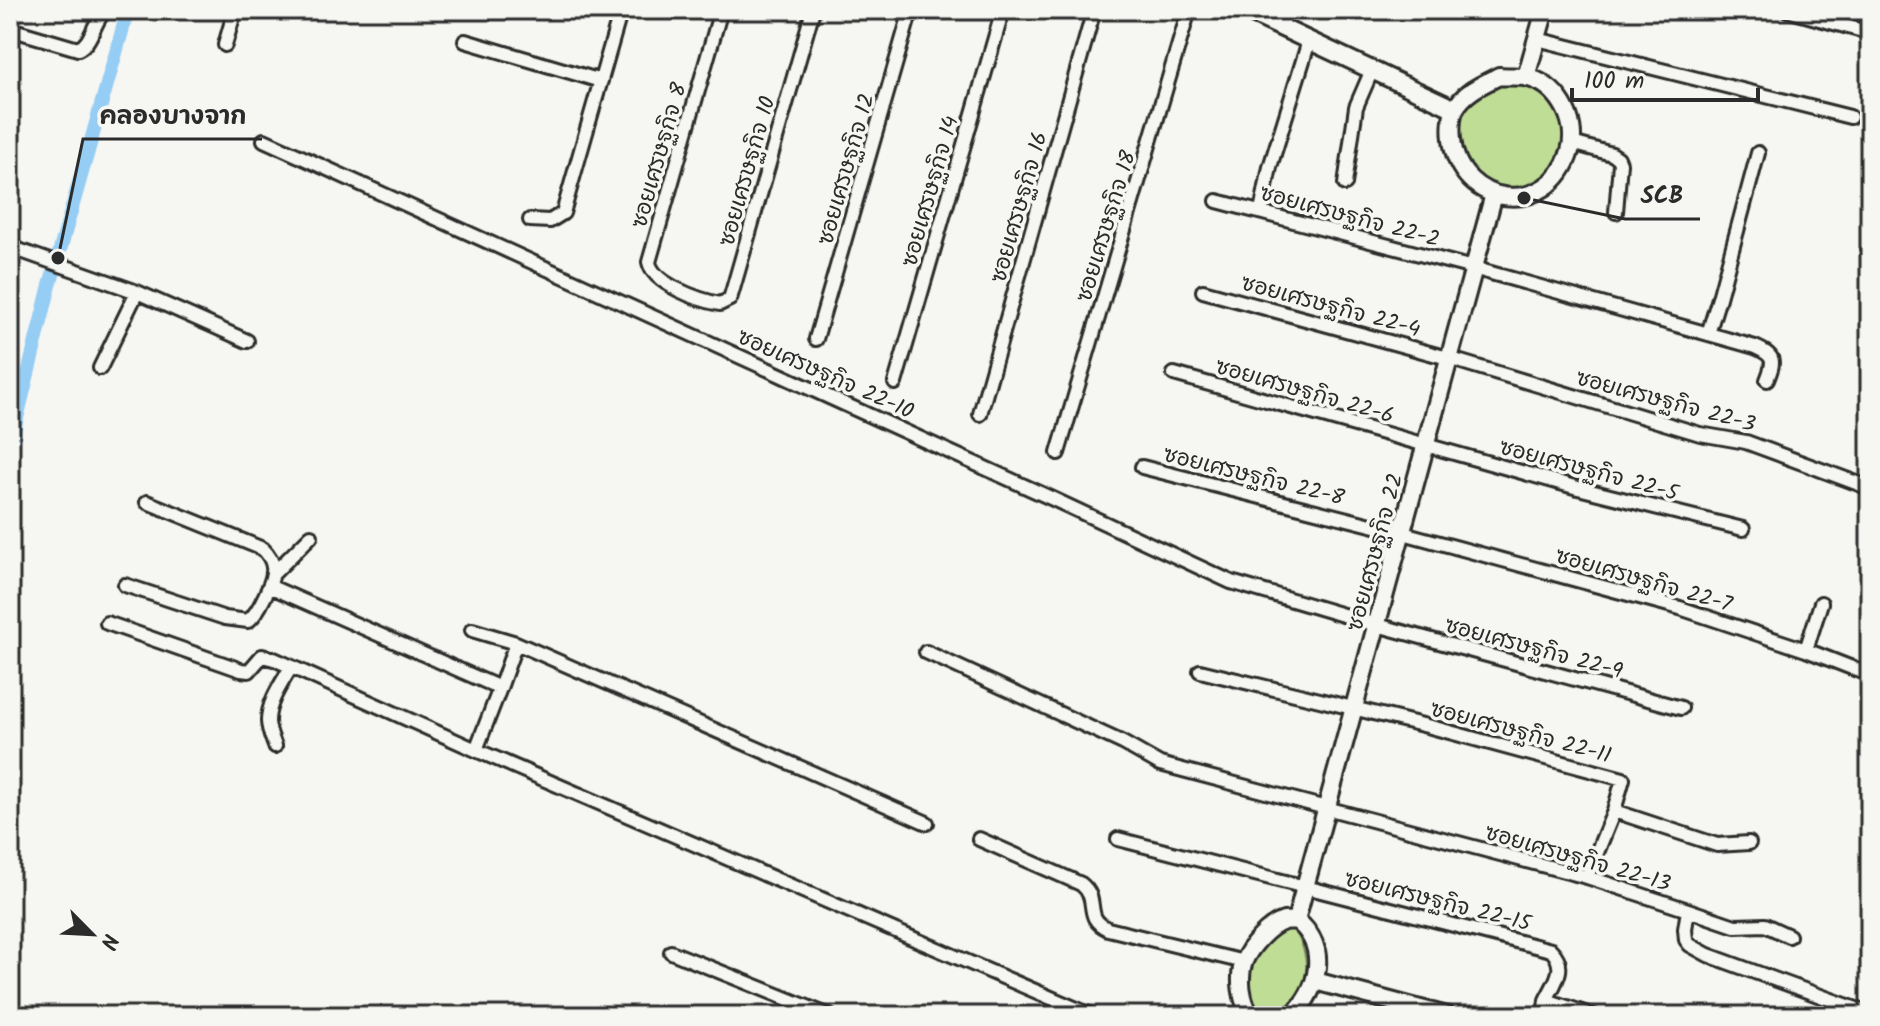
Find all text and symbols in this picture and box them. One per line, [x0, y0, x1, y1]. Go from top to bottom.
scale bar [1572, 52, 1758, 102]
text: 100 m [1584, 62, 1644, 101]
street label: ซอยเศรษฐกิจ 8 [623, 78, 698, 233]
street label: ซอยเศรษฐกิจ 12 [809, 90, 886, 250]
callout: คลองบางจาก [83, 91, 262, 139]
street label: ซอยเศรษฐกิจ 10 [710, 93, 787, 251]
text: คลองบางจาก [100, 98, 246, 137]
street label: ซอยเศรษฐกิจ 14 [893, 112, 970, 271]
street label: ซอยเศรษฐกิจ 16 [982, 128, 1059, 287]
street label: ซอยเศรษฐกิจ 18 [1068, 146, 1147, 307]
callout: SCB [1625, 171, 1700, 219]
street label: ซอยเศรษฐกิจ 22-2 [1255, 177, 1443, 258]
text: SCB [1640, 177, 1684, 216]
street label: ซอยเศรษฐกิจ 22-4 [1237, 267, 1424, 348]
street label: ซอยเศรษฐกิจ 22-10 [731, 321, 919, 430]
street label: ซอยเศรษฐกิจ 22-6 [1211, 350, 1398, 435]
street label: ซอยเศรษฐกิจ 22-3 [1572, 362, 1759, 443]
street label: ซอยเศรษฐกิจ 22-5 [1495, 431, 1683, 512]
street label: ซอยเศรษฐกิจ 22-8 [1159, 438, 1348, 517]
street label: ซอยเศรษฐกิจ 22 [1339, 470, 1414, 636]
street label: ซอยเศรษฐกิจ 22-7 [1551, 539, 1737, 624]
street label: ซอยเศรษฐกิจ 22-9 [1440, 609, 1627, 690]
street label: ซอยเศรษฐกิจ 22-11 [1426, 692, 1615, 774]
street label: ซอยเศรษฐกิจ 22-13 [1480, 816, 1674, 903]
street label: ซอยเศรษฐกิจ 22-15 [1340, 862, 1535, 943]
north arrow [52, 894, 132, 974]
text: N [89, 928, 127, 955]

